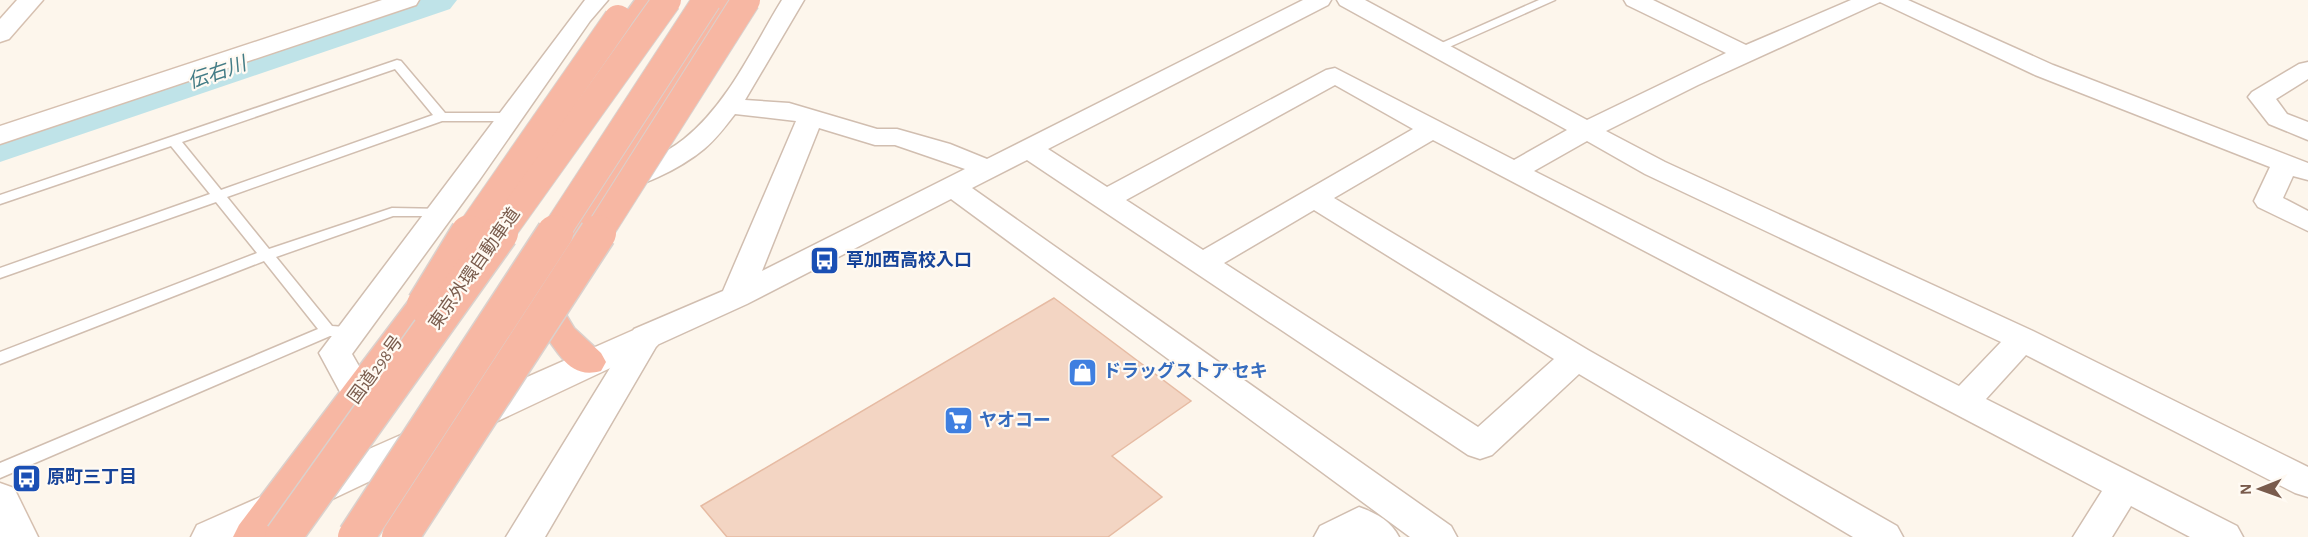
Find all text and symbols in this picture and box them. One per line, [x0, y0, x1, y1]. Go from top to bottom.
water label: 伝右川 [185, 52, 251, 92]
street label: 東京外環自動車道 [425, 204, 524, 333]
bus stop icon: 草加西高校入口 [809, 245, 841, 277]
place label: 草加西高校入口 [846, 251, 972, 270]
street label: 国道298号 [344, 332, 407, 407]
shop icon: ドラッグストア セキ [1066, 356, 1098, 388]
place label: ドラッグストア セキ [1103, 361, 1268, 381]
supermarket icon: ヤオコー [942, 405, 974, 437]
place label: ヤオコー [979, 411, 1051, 430]
north arrow [2230, 459, 2290, 519]
bus stop icon: 原町三丁目 [10, 462, 42, 494]
place label: 原町三丁目 [47, 468, 137, 487]
text: N [2238, 484, 2254, 495]

